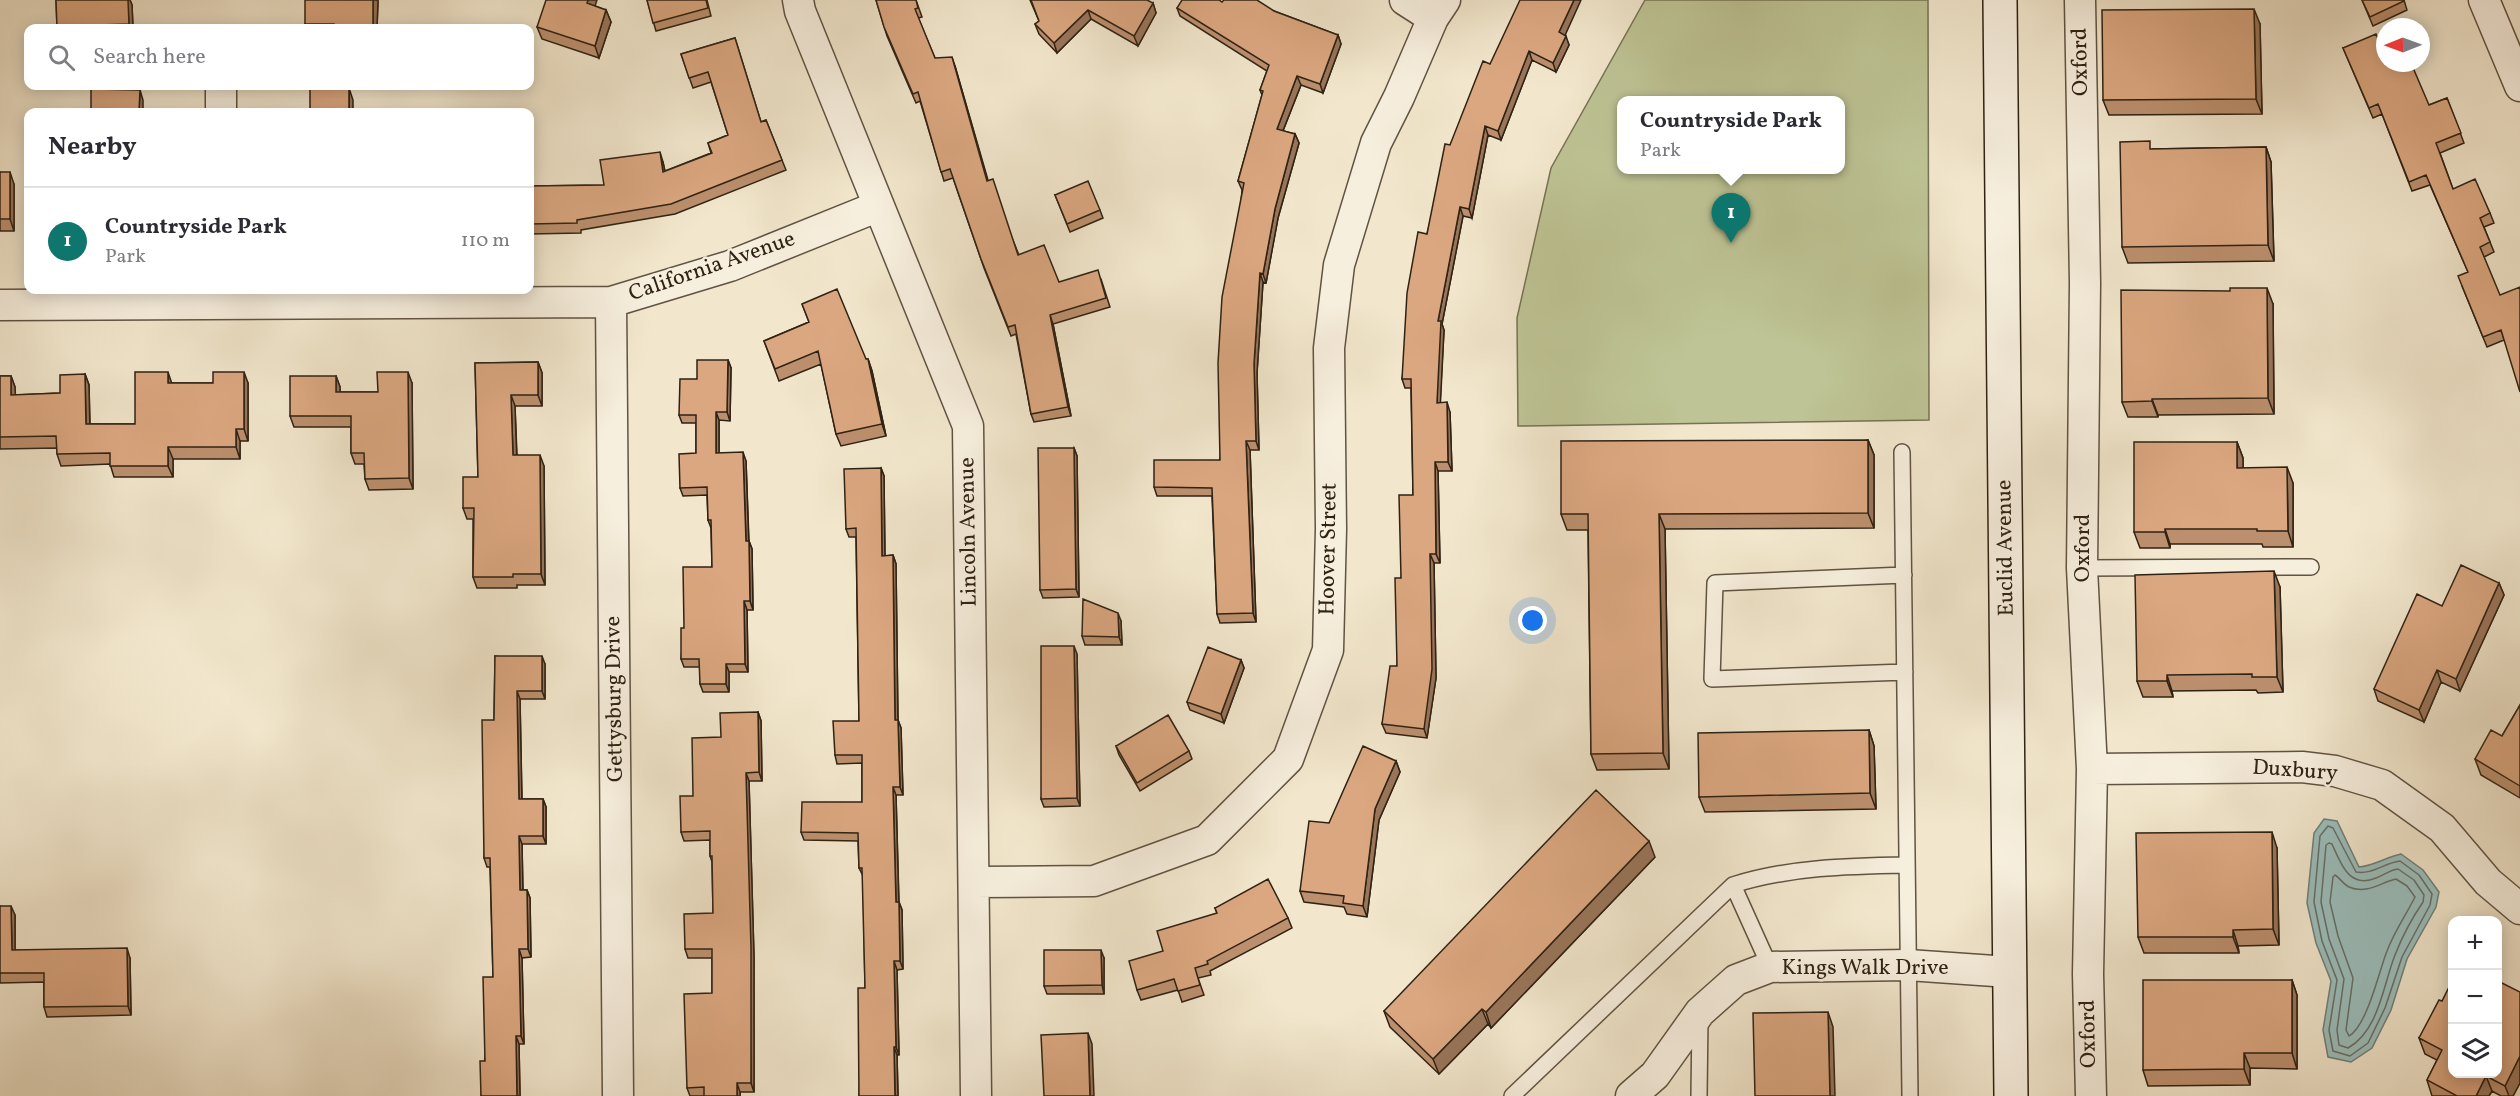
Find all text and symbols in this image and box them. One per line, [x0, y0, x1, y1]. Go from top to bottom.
north arrow [2376, 18, 2430, 72]
search box [24, 24, 534, 90]
street label: Oxford [2065, 28, 2097, 96]
icon: search [45, 41, 78, 74]
text: Search here [93, 42, 206, 73]
popup [1617, 96, 1845, 174]
text: Countryside Park [1640, 106, 1822, 137]
text: Nearby [48, 129, 137, 165]
text: Park [1640, 137, 1681, 165]
pin: 1 [1712, 194, 1750, 243]
text: Countryside Park [105, 212, 287, 243]
street label: California Avenue [625, 224, 799, 310]
text: 1 [63, 227, 72, 255]
text: 110 m [461, 227, 510, 255]
text: Park [105, 243, 146, 271]
street label: Lincoln Avenue [952, 457, 986, 607]
street label: Euclid Avenue [1989, 479, 2023, 617]
street label: Hoover Street [1312, 482, 1346, 616]
street label: Oxford [2068, 514, 2099, 582]
your location [1518, 606, 1547, 635]
street label: Gettysburg Drive [598, 616, 632, 782]
street label: Duxbury [2251, 753, 2339, 789]
map controls [2448, 916, 2502, 1078]
button: + [2448, 916, 2502, 970]
street label: Kings Walk Drive [1781, 953, 1949, 984]
button: − [2448, 970, 2502, 1024]
street label: Oxford [2073, 1000, 2105, 1068]
button: layers [2448, 1024, 2502, 1078]

